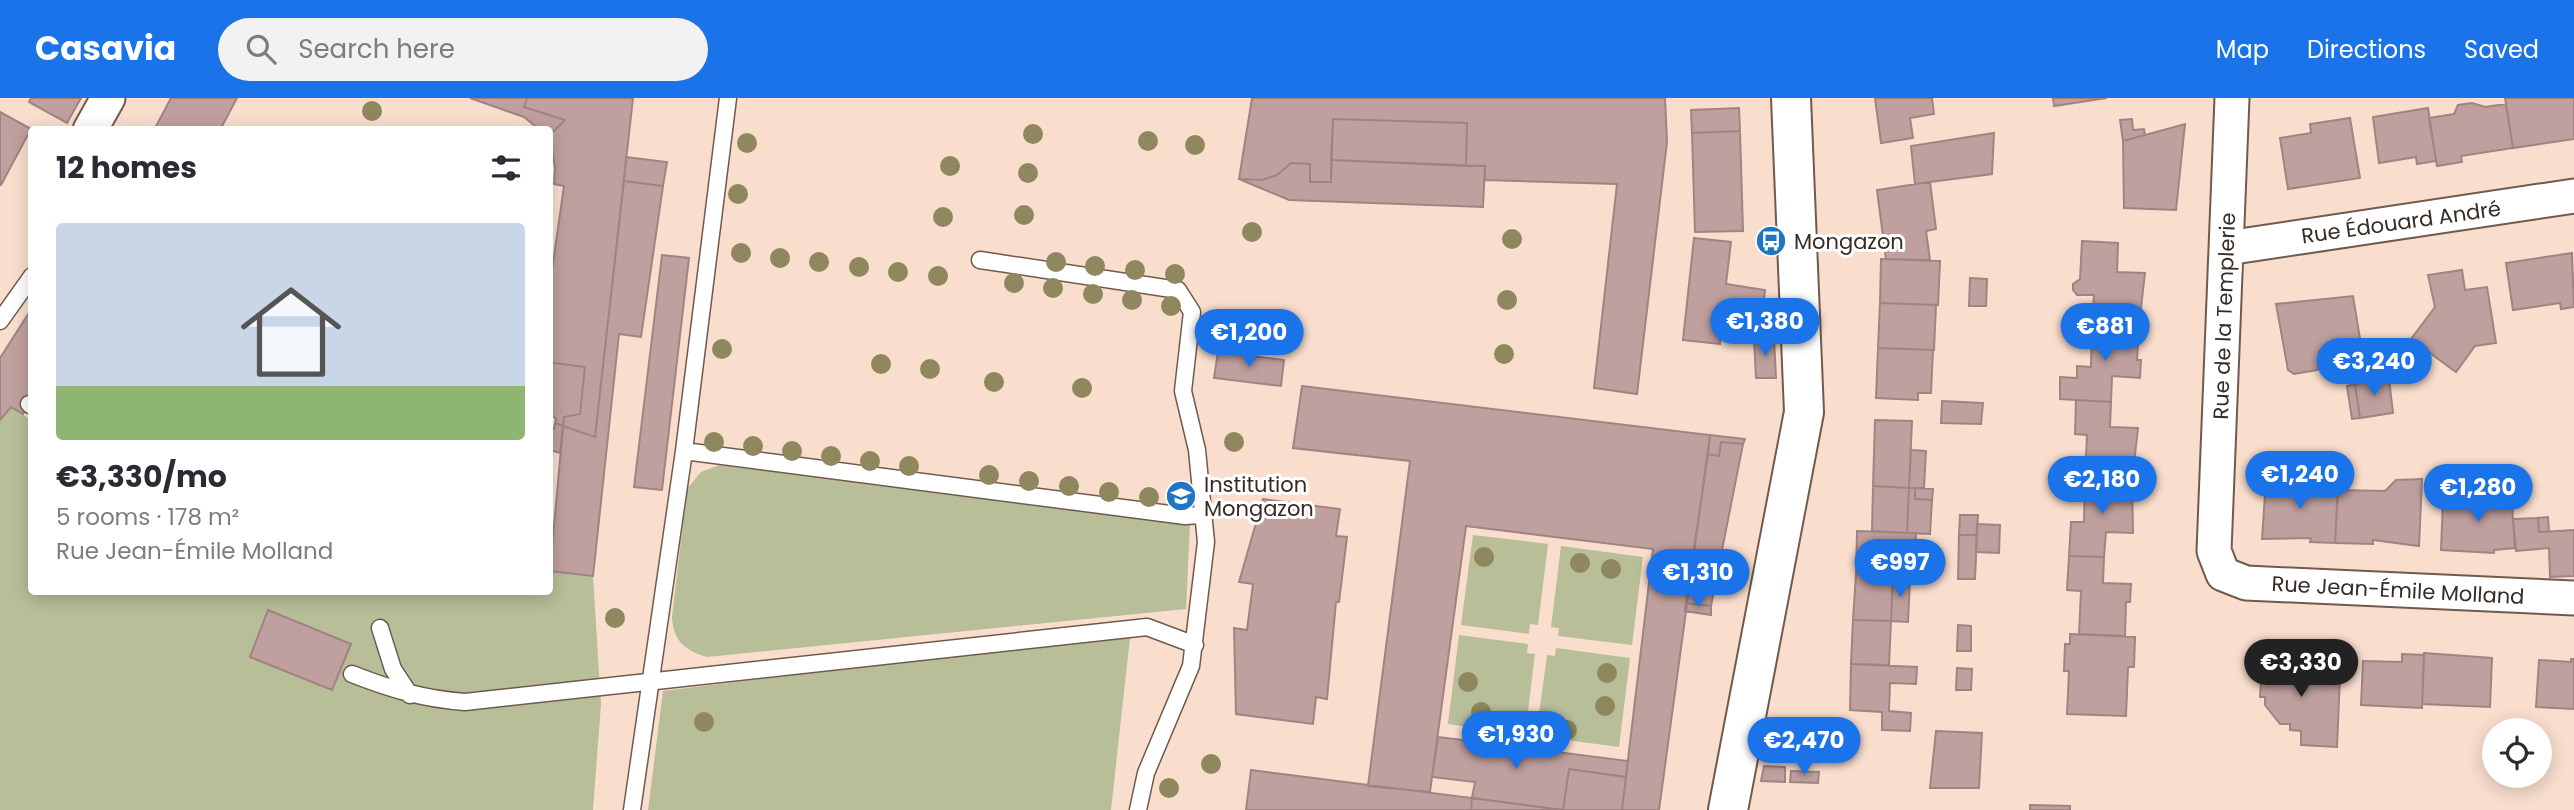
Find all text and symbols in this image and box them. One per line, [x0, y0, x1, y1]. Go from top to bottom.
search box [218, 18, 708, 81]
text: Casavia [35, 25, 176, 72]
icon: search [242, 30, 280, 68]
text: Search here [298, 31, 455, 67]
text: Map [2216, 33, 2269, 66]
text: Directions [2307, 33, 2426, 66]
text: Saved [2464, 33, 2539, 66]
text: 12 homes [56, 146, 197, 189]
icon: filters [487, 149, 525, 187]
street label: Rue Édouard André [2299, 194, 2503, 250]
street label: Rue de la Templerie [2206, 212, 2242, 420]
bus stop icon: Mongazon [1754, 224, 1788, 258]
place label: Mongazon [1794, 227, 1904, 256]
icon: home [228, 269, 354, 395]
pin: €1,380 [1708, 299, 1822, 358]
pin: €881 [2064, 303, 2146, 363]
text: €1,380 [1726, 305, 1804, 337]
pin: €1,200 [1192, 310, 1306, 369]
text: €881 [2077, 310, 2133, 342]
text: €1,200 [1211, 316, 1287, 348]
pin: €3,240 [2317, 338, 2431, 398]
text: €3,240 [2333, 345, 2415, 377]
pin: €1,240 [2243, 452, 2357, 511]
text: €3,330/mo [56, 455, 227, 498]
pin: €2,180 [2045, 456, 2159, 516]
text: €1,240 [2261, 458, 2339, 490]
text: €2,180 [2064, 463, 2140, 495]
pin: €1,280 [2421, 464, 2535, 524]
place label: Institution Mongazon [1204, 470, 1314, 523]
text: €1,280 [2440, 471, 2516, 503]
school or university icon: Institution Mongazon [1164, 479, 1198, 513]
text: 5 rooms · 178 m² [56, 501, 239, 533]
text: Rue Jean-Émile Molland [56, 535, 333, 567]
pin: €997 [1859, 540, 1941, 599]
text: €997 [1871, 546, 1929, 578]
pin: €1,310 [1641, 550, 1755, 609]
text: €1,310 [1662, 556, 1734, 588]
street label: Rue Jean-Émile Molland [2271, 569, 2525, 611]
pin: €3,330 [2244, 640, 2358, 699]
text: €3,330 [2260, 646, 2342, 678]
pin: €1,930 [1459, 712, 1573, 771]
text: €1,930 [1478, 718, 1554, 750]
pin: €2,470 [1747, 718, 1861, 777]
map controls [2482, 718, 2552, 788]
button: locate [2482, 718, 2552, 788]
text: €2,470 [1764, 724, 1844, 756]

